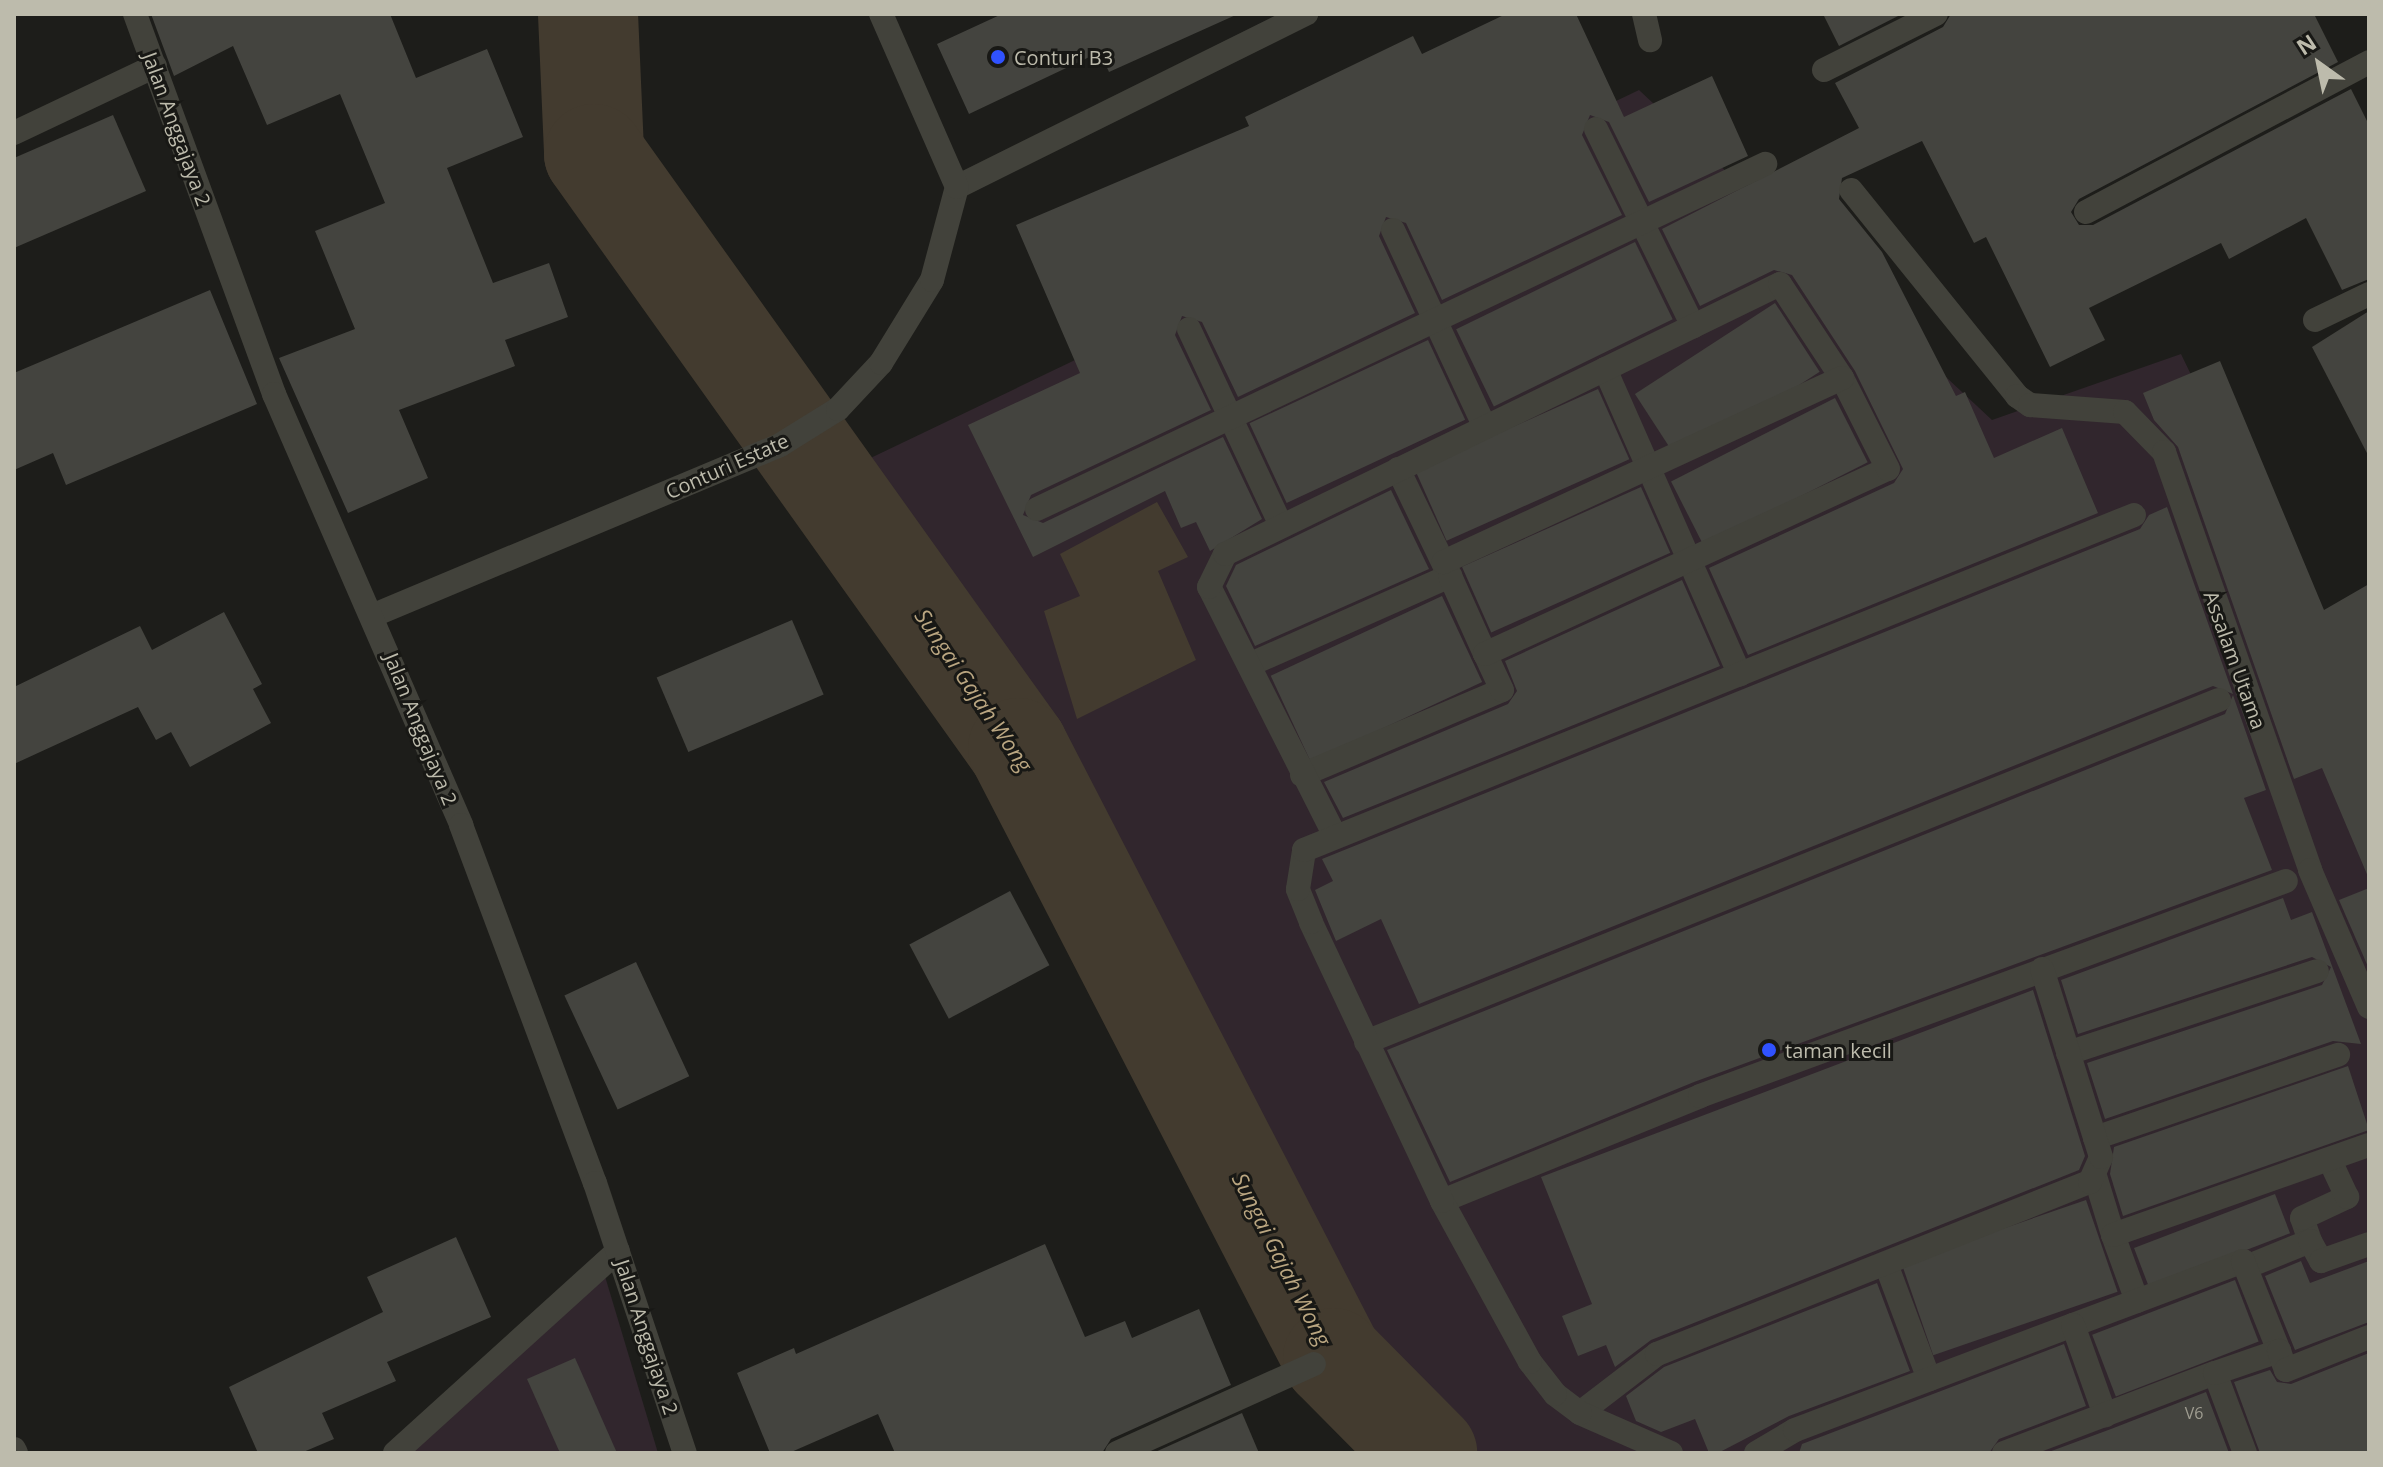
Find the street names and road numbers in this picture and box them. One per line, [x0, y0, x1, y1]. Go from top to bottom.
street label: Jalan Anggajaya 2 [138, 49, 216, 209]
street label: Conturi Estate [662, 428, 792, 504]
street label: Assalam Utama [2199, 588, 2271, 732]
street label: Jalan Anggajaya 2 [380, 650, 462, 808]
street label: Jalan Anggajaya 2 [611, 1256, 683, 1418]

